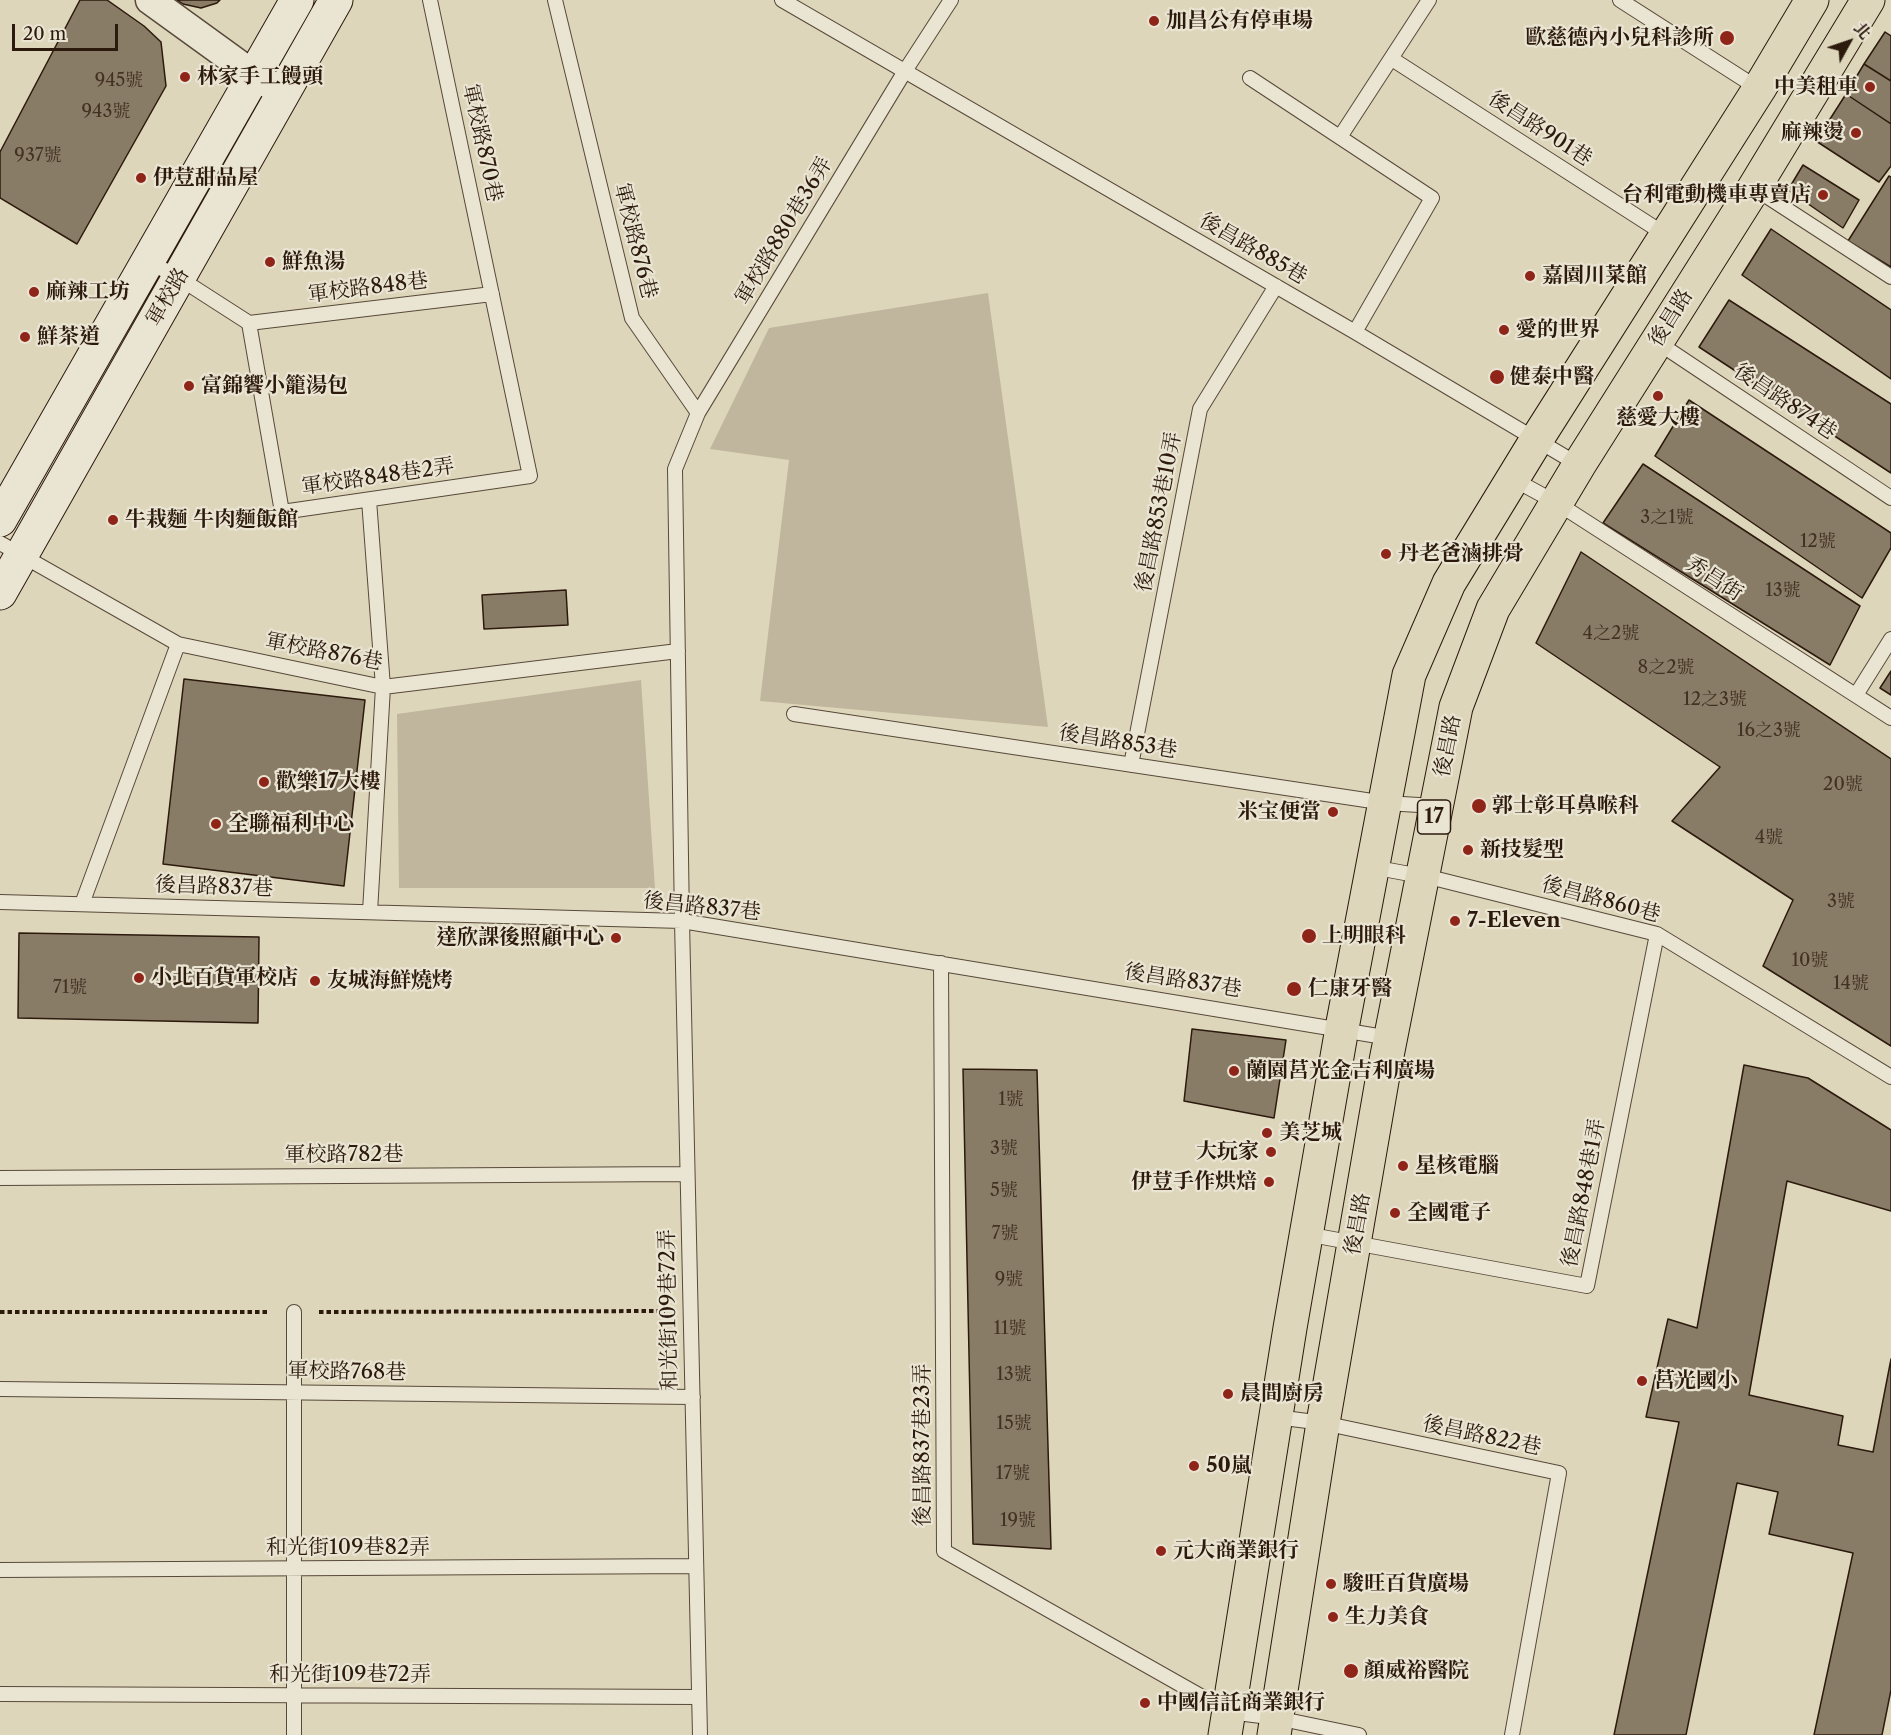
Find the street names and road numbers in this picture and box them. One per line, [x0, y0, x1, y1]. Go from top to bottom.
street label: 軍校路870巷 [457, 82, 507, 204]
street label: 後昌路901巷 [1483, 86, 1597, 172]
street label: 軍校路880巷36弄 [730, 153, 838, 309]
street label: 軍校路876巷 [608, 180, 662, 302]
street label: 後昌路885巷 [1195, 208, 1311, 290]
street label: 軍校路 [141, 263, 195, 331]
street label: 軍校路848巷 [306, 268, 430, 308]
street label: 後昌路 [1644, 285, 1698, 351]
street label: 後昌路874巷 [1729, 358, 1841, 446]
street label: 後昌路853巷10弄 [1131, 430, 1187, 594]
street label: 軍校路848巷2弄 [300, 454, 456, 500]
street label: 秀昌街 [1681, 551, 1747, 607]
street label: 軍校路876巷 [263, 628, 385, 676]
street label: 後昌路 [1430, 713, 1466, 779]
street label: 後昌路853巷 [1057, 720, 1179, 764]
road number: 17 [1418, 800, 1450, 834]
street label: 後昌路837巷 [154, 872, 274, 902]
street label: 後昌路860巷 [1539, 872, 1663, 928]
street label: 後昌路837巷 [642, 888, 762, 926]
street label: 後昌路837巷 [1123, 959, 1243, 1003]
street label: 後昌路848巷1弄 [1557, 1117, 1611, 1269]
street label: 軍校路782巷 [285, 1142, 403, 1168]
street label: 後昌路 [1340, 1191, 1376, 1257]
street label: 和光街109巷72弄 [655, 1229, 683, 1391]
street label: 軍校路768巷 [287, 1358, 407, 1386]
street label: 後昌路837巷23弄 [910, 1364, 936, 1526]
street label: 後昌路822巷 [1420, 1411, 1544, 1461]
street label: 和光街109巷82弄 [266, 1535, 430, 1561]
street label: 和光街109巷72弄 [269, 1662, 431, 1688]

